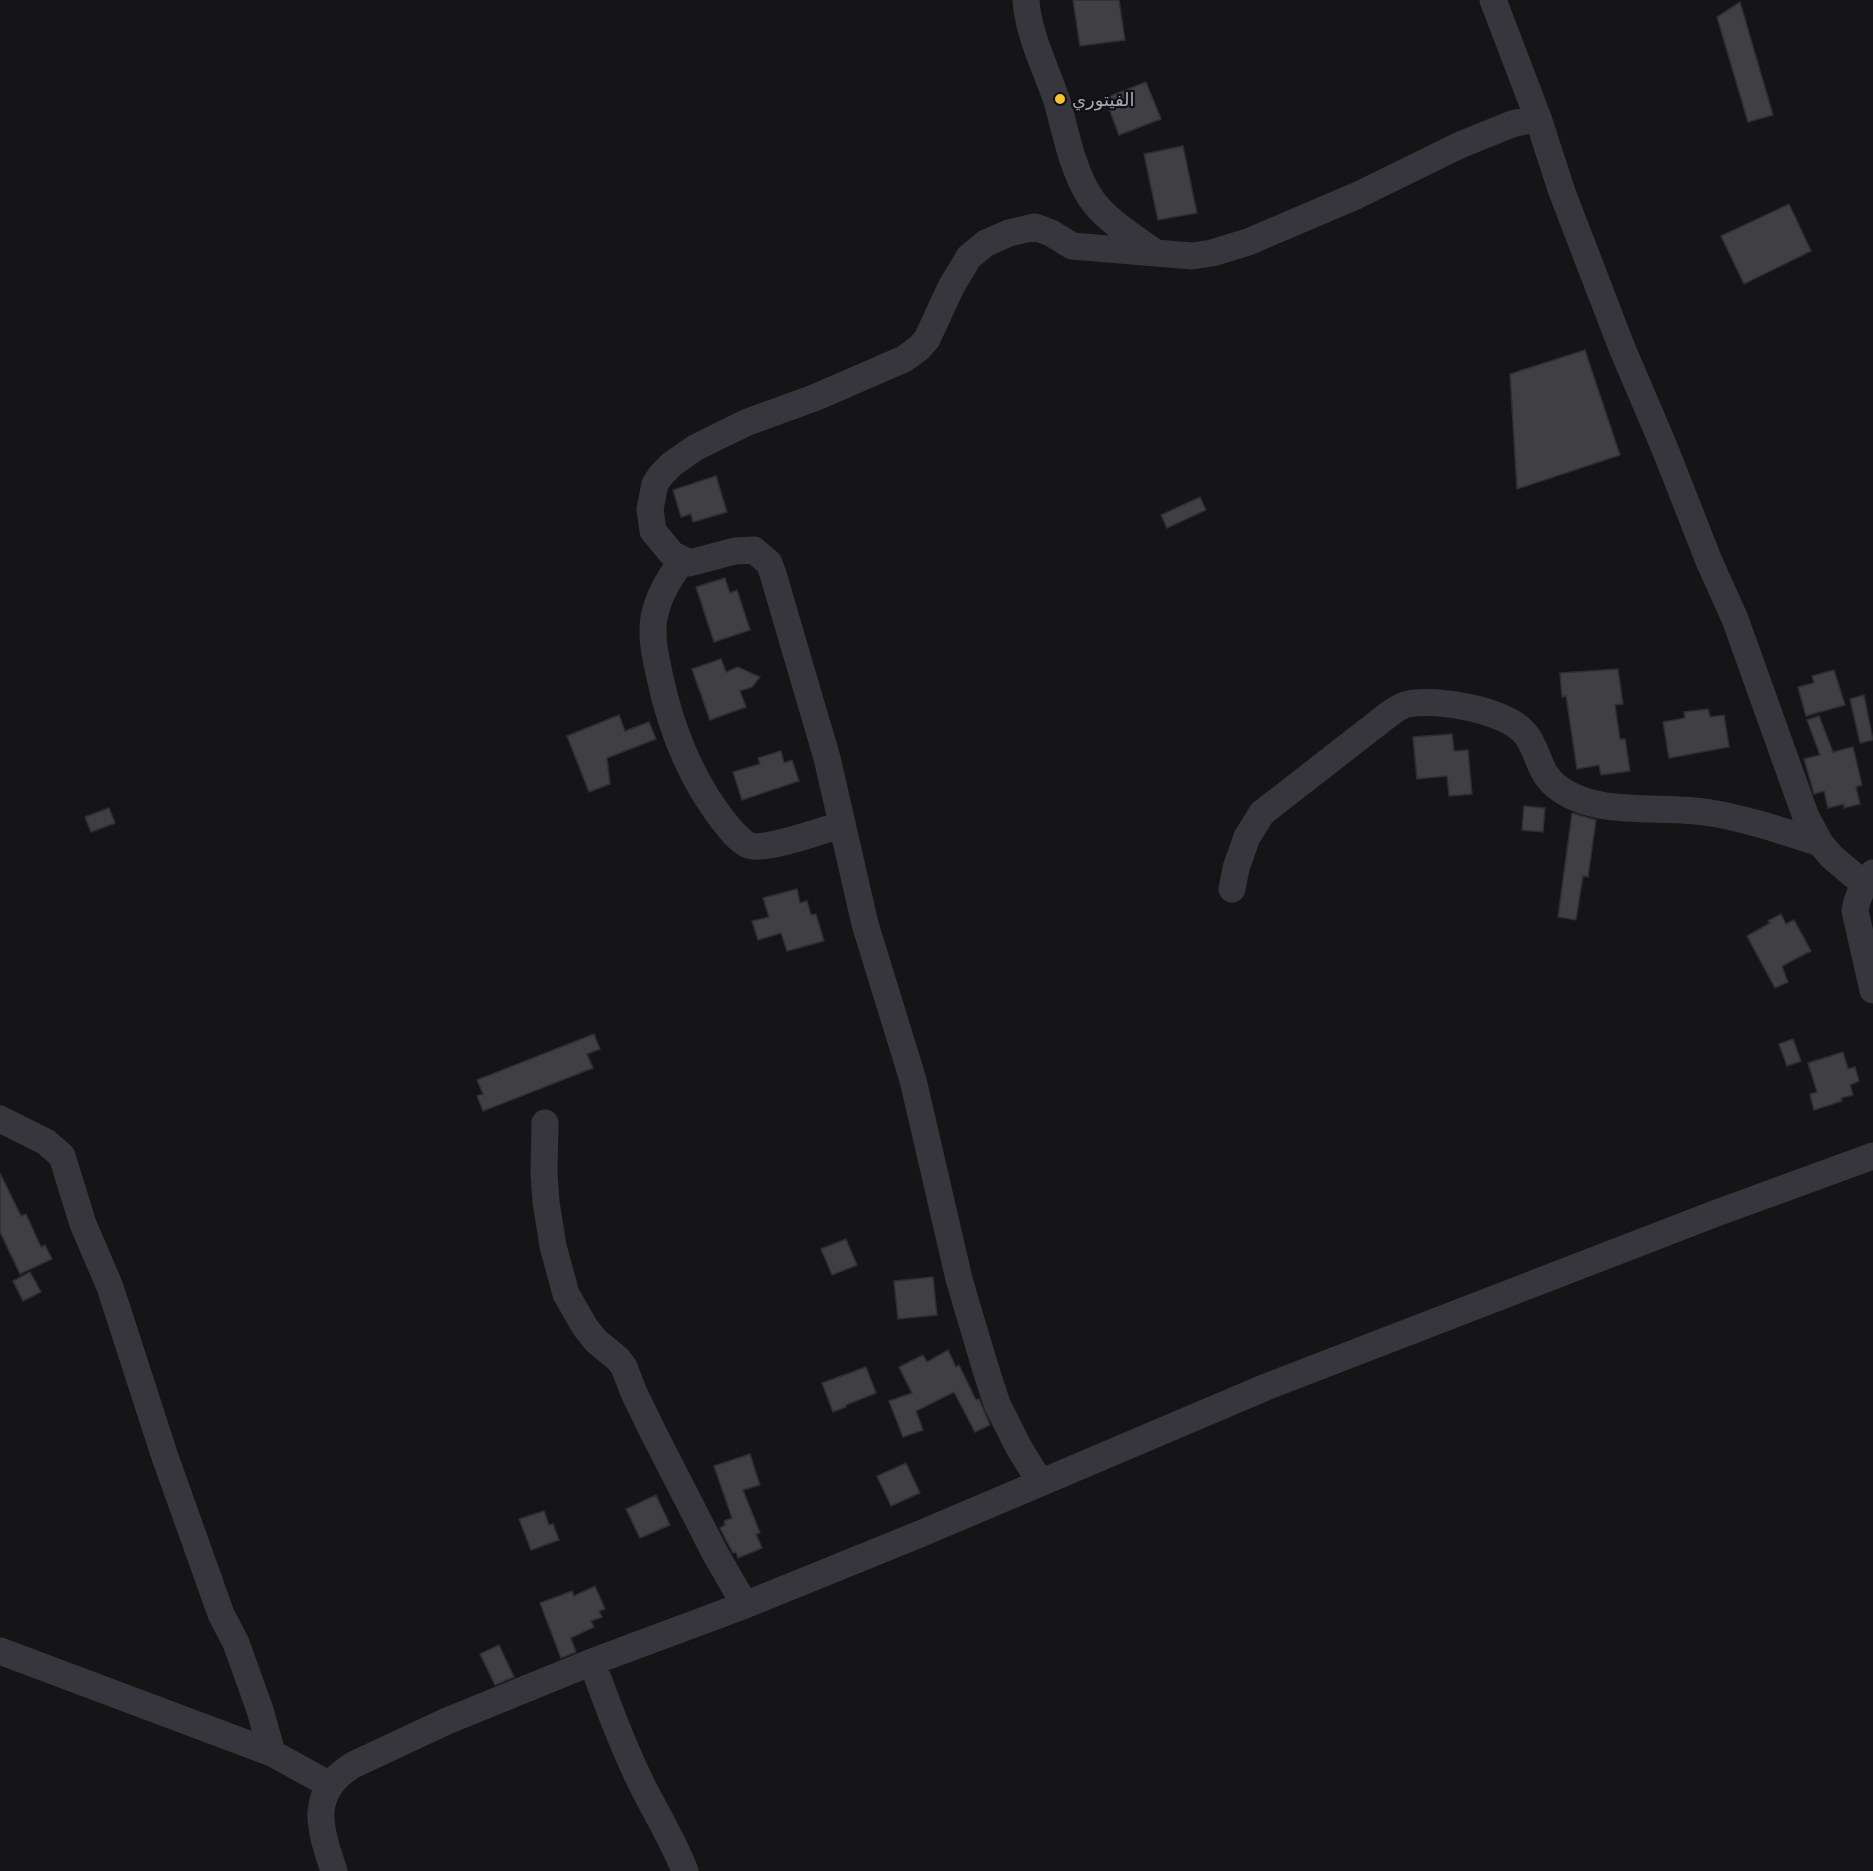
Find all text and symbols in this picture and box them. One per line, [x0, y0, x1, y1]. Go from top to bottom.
place label: الفيتوري [1072, 89, 1135, 111]
marker: الفيتوري [1053, 92, 1067, 106]

